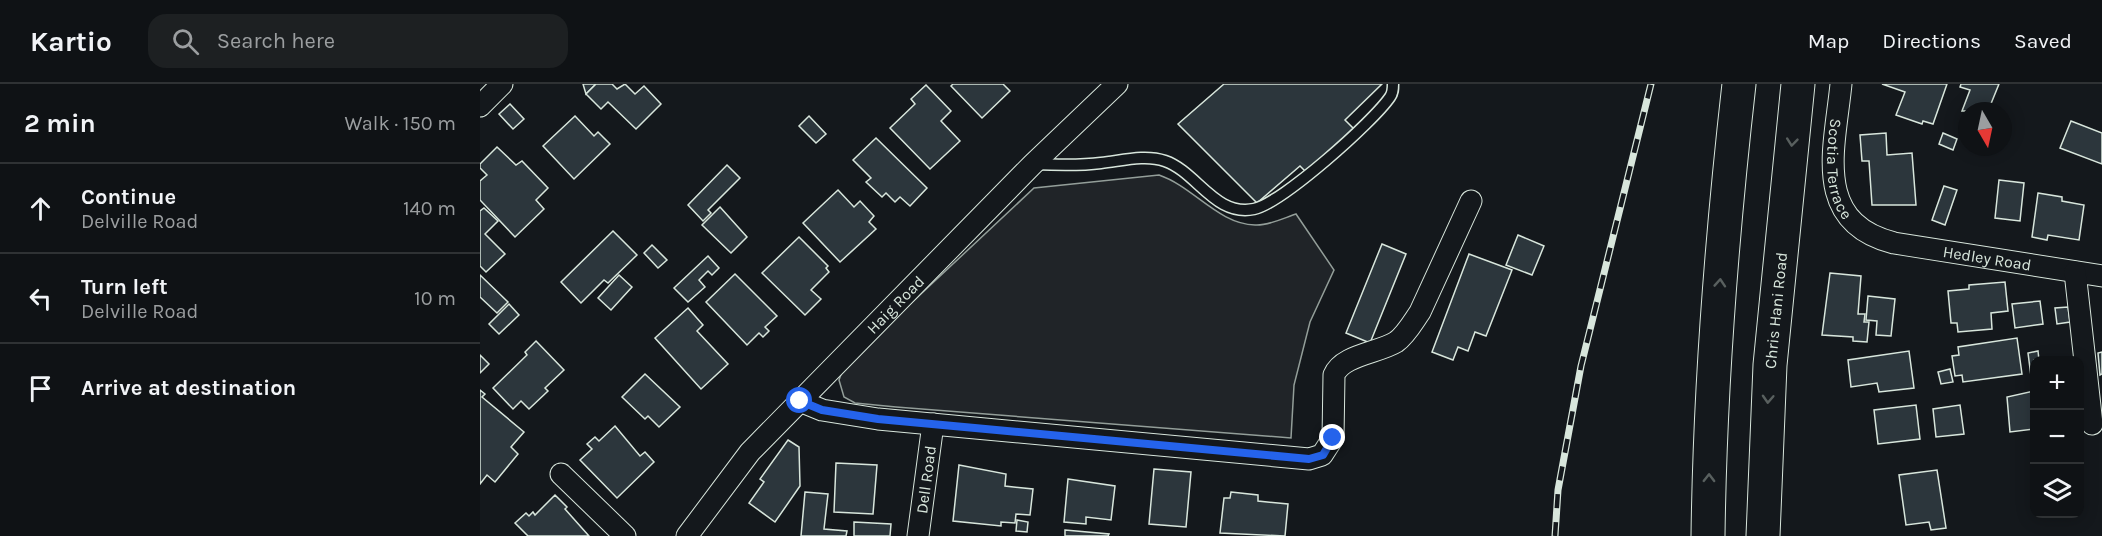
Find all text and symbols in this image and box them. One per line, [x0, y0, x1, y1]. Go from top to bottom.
search box [148, 14, 568, 68]
text: Kartio [30, 25, 112, 58]
icon: search [169, 25, 202, 58]
text: Search here [217, 28, 335, 54]
text: Map [1808, 29, 1849, 53]
text: Directions [1882, 29, 1981, 53]
text: Saved [2014, 29, 2072, 53]
north arrow [1958, 102, 2012, 156]
text: 2 min [24, 108, 96, 139]
text: Walk · 150 m [345, 112, 456, 135]
street label: Scotia Terrace [1823, 117, 1856, 223]
one-way arrow [1786, 138, 1799, 147]
text: Continue [81, 184, 176, 210]
icon: ahead [24, 192, 57, 225]
text: 140 m [403, 197, 456, 220]
text: Delville Road [81, 210, 198, 233]
street label: Hedley Road [1942, 242, 2033, 275]
street label: Chris Hani Road [1761, 251, 1791, 370]
street label: Haig Road [863, 272, 928, 338]
text: Turn left [81, 274, 168, 300]
one-way arrow [1713, 278, 1726, 287]
icon: left [24, 282, 57, 315]
text: 10 m [414, 287, 456, 310]
text: Delville Road [81, 300, 198, 323]
map controls [2030, 356, 2084, 518]
button: + [2030, 356, 2084, 410]
icon: arrive [24, 372, 57, 405]
text: Arrive at destination [81, 375, 296, 401]
route start [786, 387, 812, 413]
one-way arrow [1762, 395, 1775, 404]
button: − [2030, 410, 2084, 464]
route end [1319, 424, 1345, 450]
street label: Dell Road [912, 444, 940, 515]
button: layers [2030, 464, 2084, 518]
one-way arrow [1703, 473, 1715, 482]

